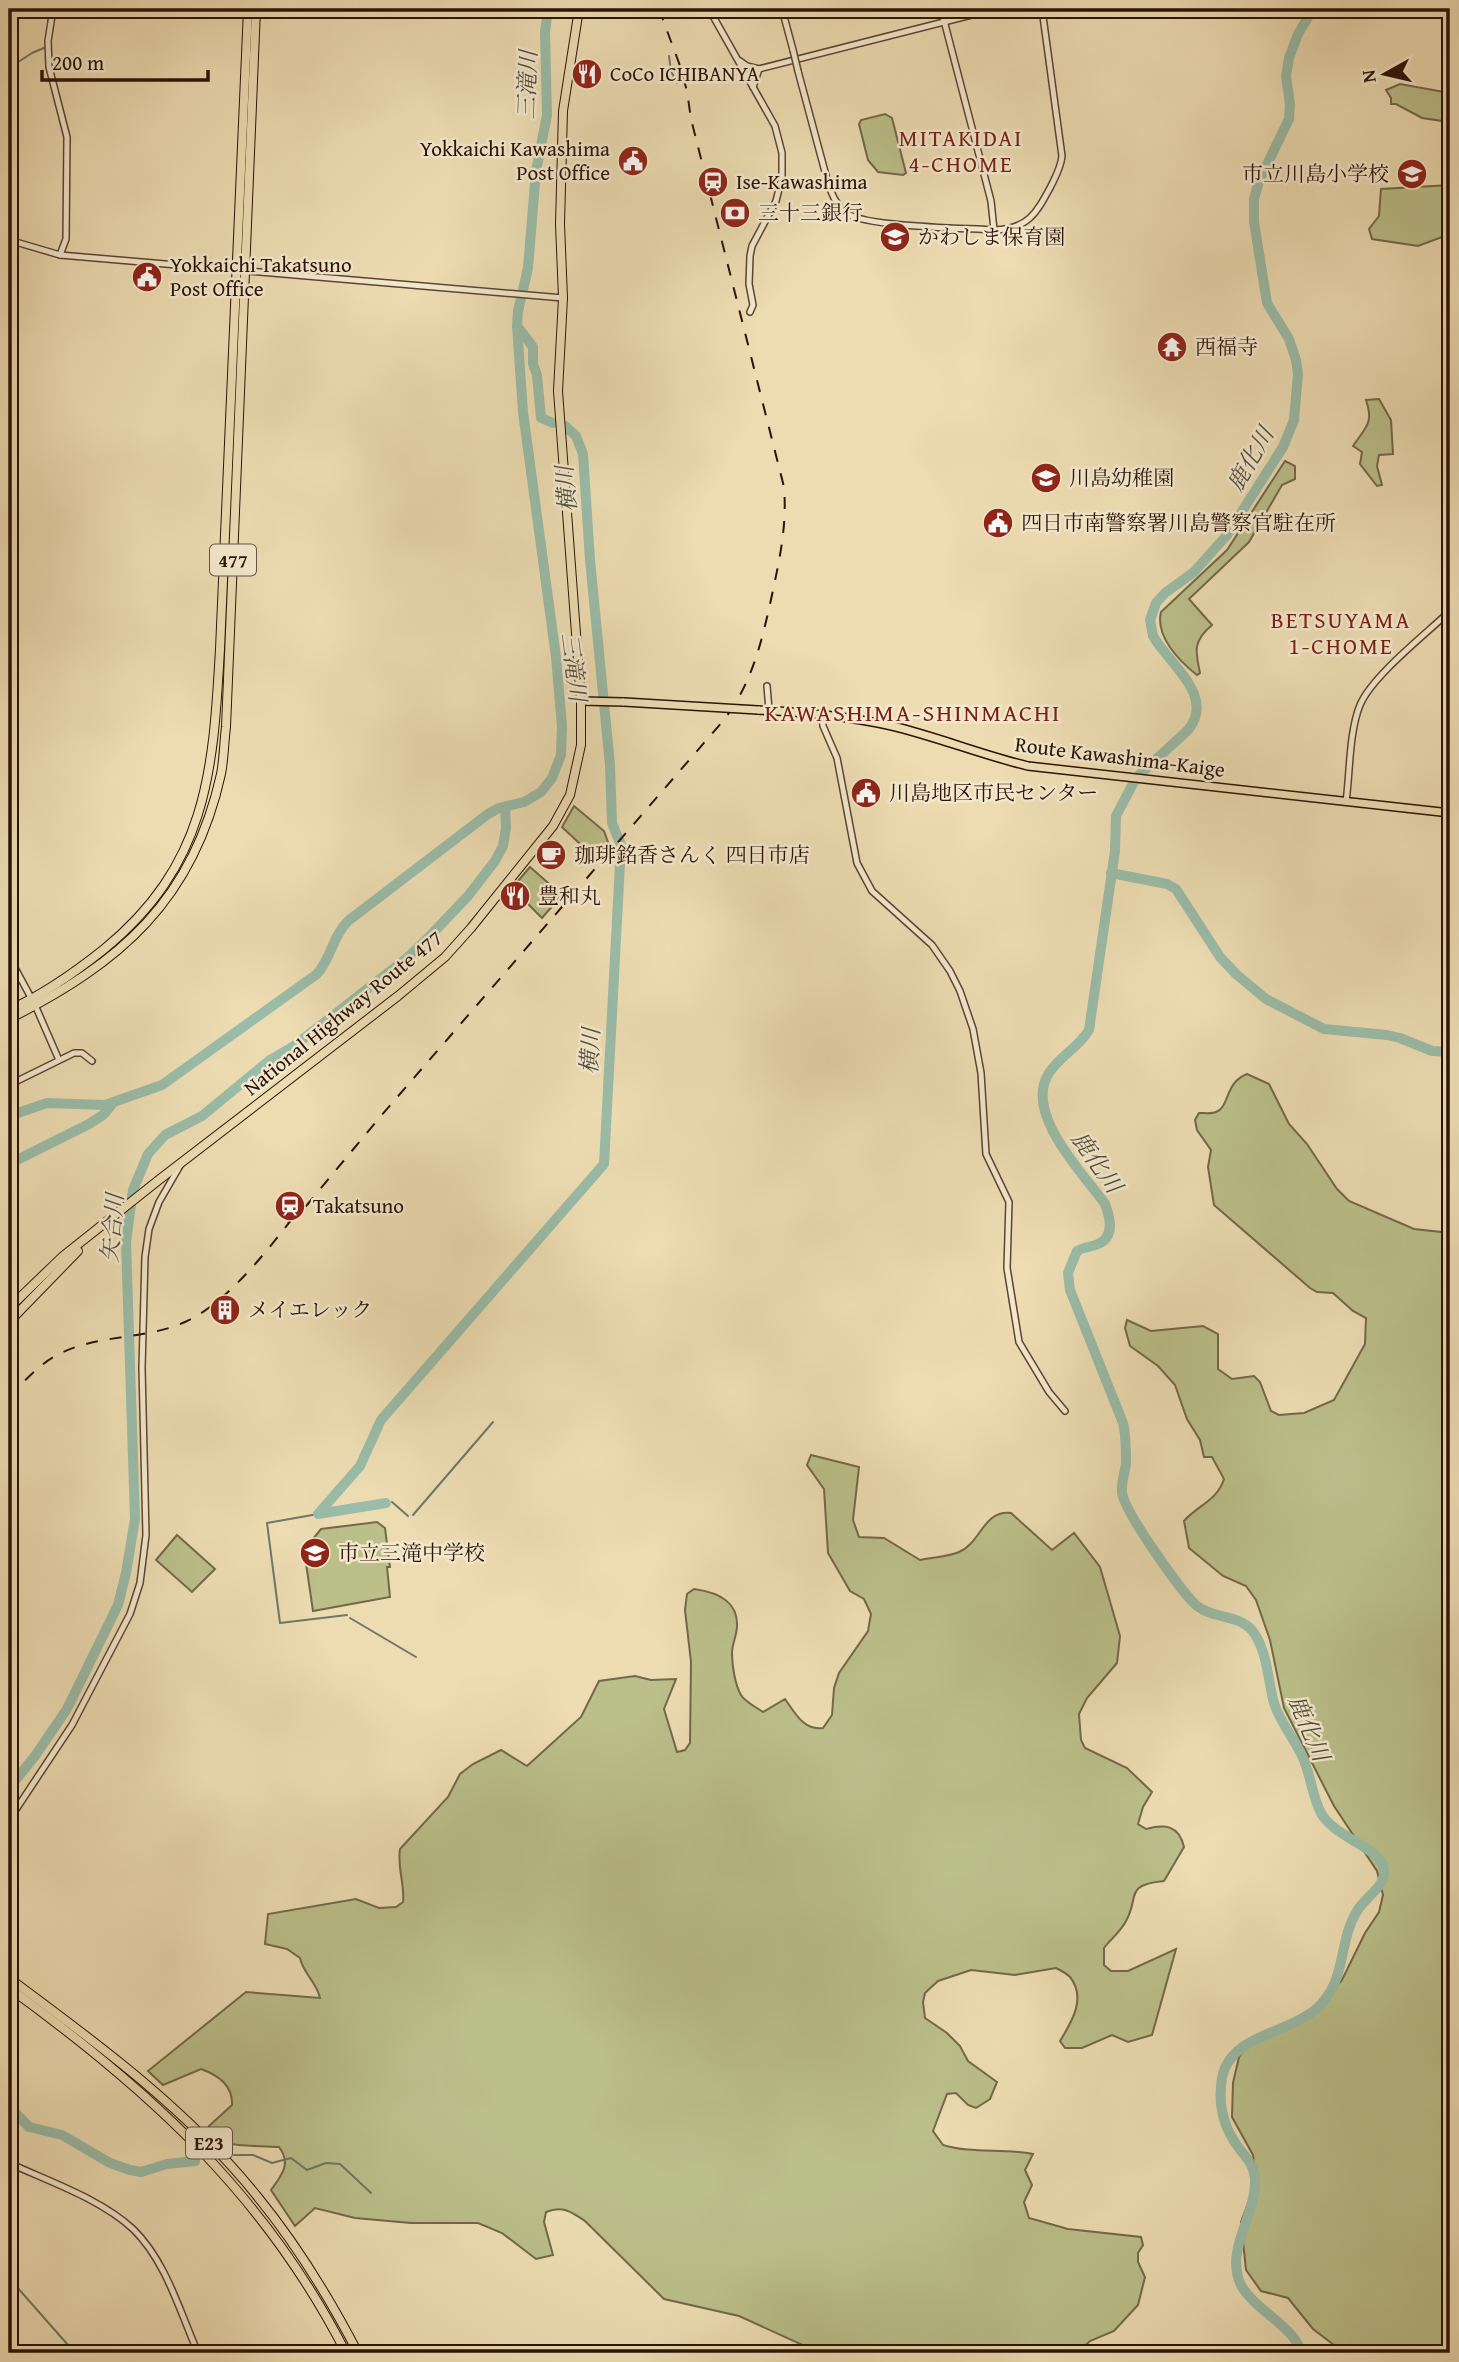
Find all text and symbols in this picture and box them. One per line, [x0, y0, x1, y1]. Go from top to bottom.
scale bar [42, 38, 208, 82]
north arrow [1350, 38, 1420, 108]
text: 200 m [52, 47, 104, 78]
water label: 三滝川 [509, 47, 544, 120]
restaurant icon: CoCo ICHIBANYA [570, 57, 604, 91]
place label: CoCo ICHIBANYA [610, 58, 759, 89]
text: N [1353, 68, 1383, 85]
district label: MITAKIDAI 4-CHOME [899, 121, 1023, 180]
place label: Yokkaichi Kawashima Post Office [420, 133, 610, 188]
public building icon: Yokkaichi Kawashima Post Office [616, 144, 650, 178]
school or university icon: 市立川島小学校 [1395, 157, 1429, 191]
place label: 市立川島小学校 [1242, 158, 1389, 189]
station icon: Ise-Kawashima [696, 165, 730, 199]
place label: Ise-Kawashima [736, 166, 868, 197]
bank icon: 三十三銀行 [718, 196, 752, 230]
place label: 三十三銀行 [758, 197, 863, 228]
school or university icon: かわしま保育園 [878, 220, 912, 254]
place label: かわしま保育園 [918, 221, 1065, 252]
place label: Yokkaichi Takatsuno Post Office [170, 249, 352, 304]
public building icon: Yokkaichi Takatsuno Post Office [130, 260, 164, 294]
temple icon: 西福寺 [1155, 330, 1189, 364]
place label: 西福寺 [1195, 331, 1258, 362]
water label: 鹿化川 [1218, 418, 1283, 497]
school or university icon: 川島幼稚園 [1029, 461, 1063, 495]
water label: 横川 [547, 462, 584, 513]
place label: 川島幼稚園 [1069, 462, 1174, 493]
public building icon: 四日市南警察署川島警察官駐在所 [981, 506, 1015, 540]
place label: 四日市南警察署川島警察官駐在所 [1021, 507, 1336, 538]
road number: 477 [210, 544, 256, 576]
district label: BETSUYAMA 1-CHOME [1271, 603, 1411, 662]
water label: 三滝川 [554, 631, 595, 706]
district label: KAWASHIMA-SHINMACHI [765, 695, 1061, 730]
street label: Route Kawashima-Kaige [1013, 728, 1227, 785]
public building icon: 川島地区市民センター [849, 776, 883, 810]
place label: 川島地区市民センター [889, 777, 1098, 808]
cafe icon: 珈琲銘香さんく 四日市店 [534, 838, 568, 872]
place label: 珈琲銘香さんく 四日市店 [574, 839, 810, 870]
restaurant icon: 豊和丸 [498, 879, 532, 913]
place label: 豊和丸 [538, 880, 601, 911]
street label: National Highway Route 477 [237, 923, 449, 1103]
water label: 横川 [572, 1024, 607, 1075]
water label: 鹿化川 [1064, 1124, 1132, 1202]
water label: 矢合川 [92, 1189, 131, 1264]
station icon: Takatsuno [273, 1189, 307, 1223]
place label: Takatsuno [313, 1190, 404, 1221]
building icon: メイエレック [208, 1293, 242, 1327]
place label: メイエレック [248, 1294, 373, 1325]
school or university icon: 市立三滝中学校 [298, 1536, 332, 1570]
place label: 市立三滝中学校 [338, 1537, 485, 1568]
water label: 鹿化川 [1281, 1690, 1339, 1769]
road number: E23 [186, 2128, 232, 2158]

